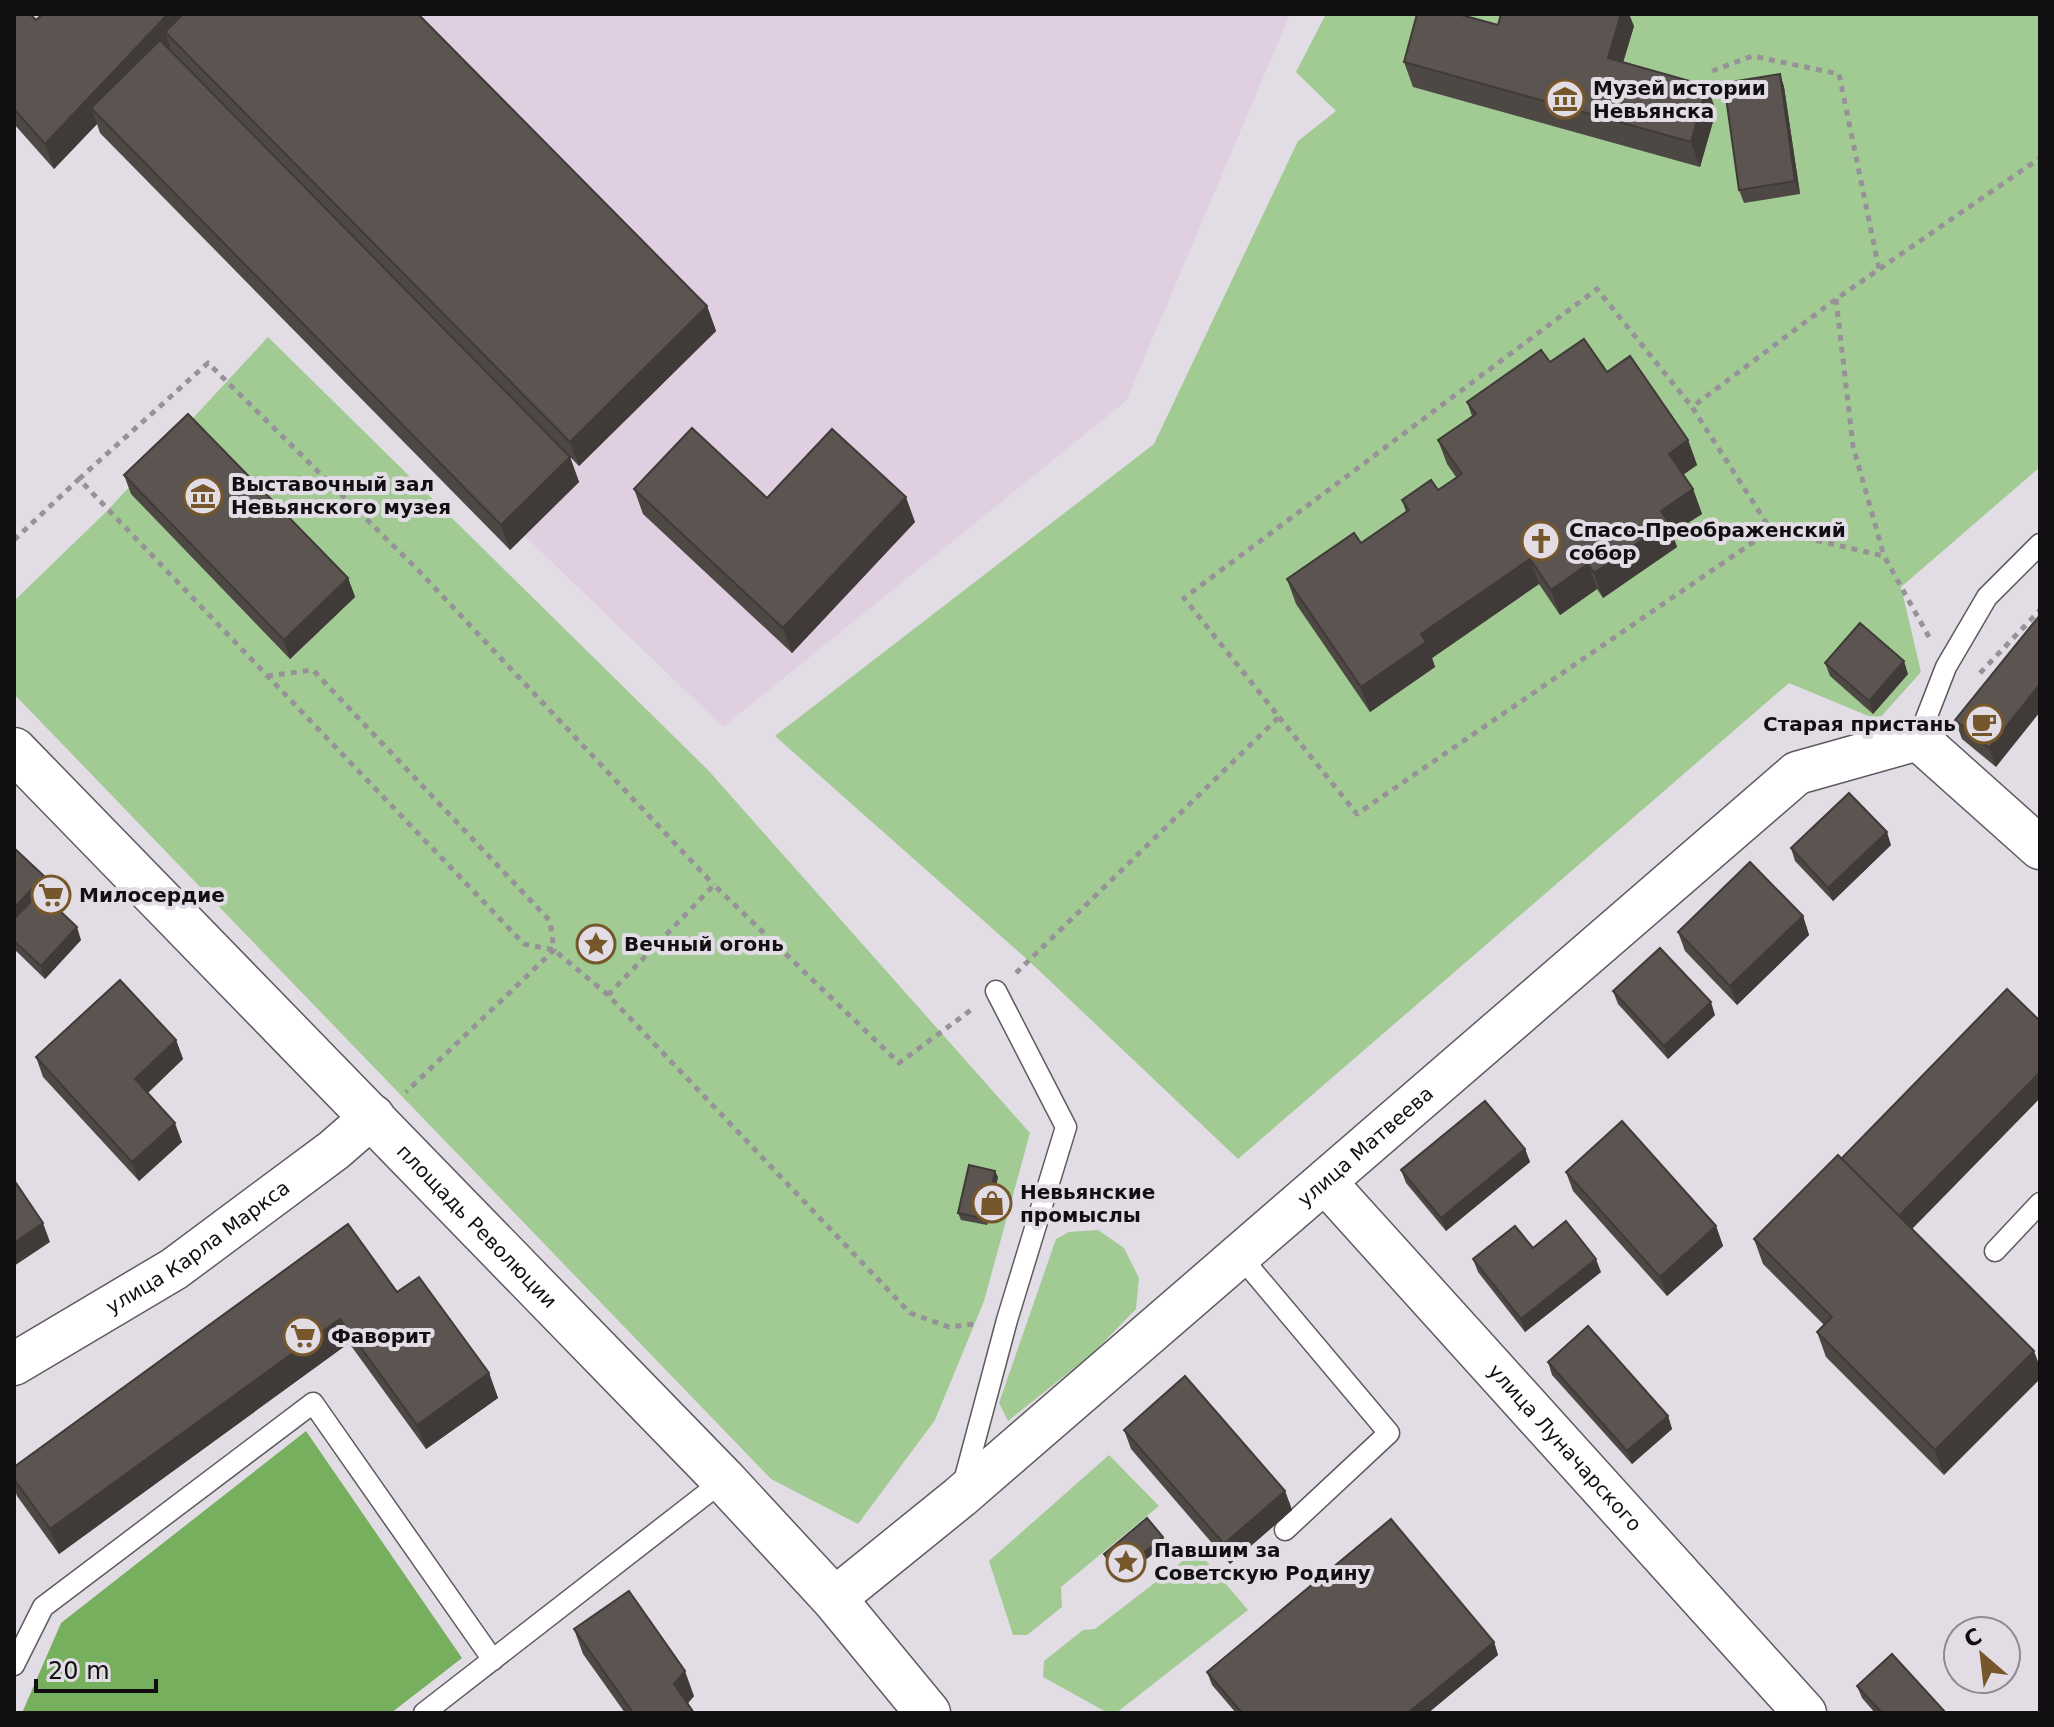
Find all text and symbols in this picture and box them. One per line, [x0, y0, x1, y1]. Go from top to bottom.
place label: Музей истории Невьянска [1593, 76, 1766, 123]
museum icon: Музей истории Невьянска [1544, 78, 1586, 120]
place label: Выставочный зал Невьянского музея [231, 472, 451, 519]
museum icon: Выставочный зал Невьянского музея [182, 475, 224, 517]
place label: Спасо-Преображенский собор [1569, 518, 1846, 565]
church icon: Спасо-Преображенский собор [1520, 520, 1562, 562]
cafe icon: Старая пристань [1963, 703, 2005, 745]
place label: Старая пристань [1763, 712, 1956, 736]
supermarket icon: Милосердие [30, 874, 72, 916]
place label: Милосердие [79, 883, 225, 907]
place icon: Вечный огонь [575, 923, 617, 965]
place label: Вечный огонь [624, 932, 784, 956]
street label: улица Матвеева [1293, 1081, 1438, 1212]
street label: площадь Революции [392, 1139, 562, 1313]
street label: улица Карла Маркса [102, 1175, 294, 1319]
place label: Невьянские промыслы [1020, 1180, 1155, 1227]
shop icon: Невьянские промыслы [971, 1182, 1013, 1224]
supermarket icon: Фаворит [282, 1315, 324, 1357]
place label: Фаворит [331, 1324, 431, 1348]
street label: улица Луначарского [1483, 1359, 1647, 1536]
place label: Павшим за Советскую Родину [1154, 1538, 1371, 1585]
place icon: Павшим за Советскую Родину [1105, 1541, 1147, 1583]
north arrow [1942, 1615, 2022, 1695]
text: С [1960, 1623, 1986, 1653]
scale bar [36, 1643, 156, 1693]
text: 20 m [48, 1657, 110, 1685]

